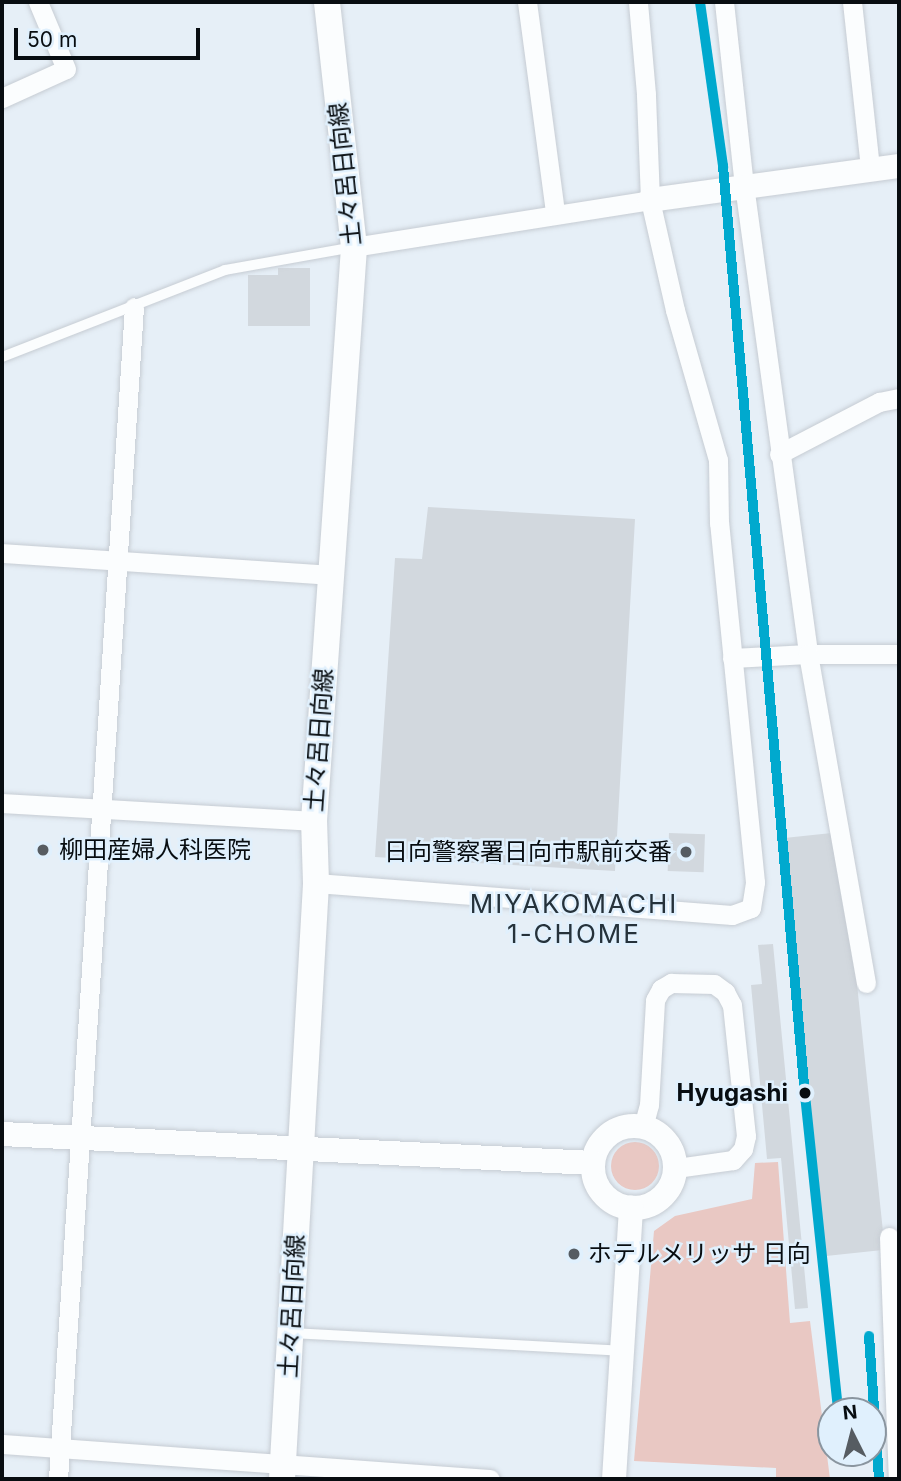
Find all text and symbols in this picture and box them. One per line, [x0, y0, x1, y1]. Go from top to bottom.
scale bar [18, 14, 203, 58]
text: 50 m [27, 27, 77, 52]
street label: 土々呂日向線 [323, 101, 367, 247]
street label: 土々呂日向線 [300, 667, 338, 813]
place label: 柳田産婦人科医院 [59, 836, 251, 864]
place label: 日向警察署日向市駅前交番 [384, 838, 672, 866]
marker: 柳田産婦人科医院 [33, 840, 53, 860]
marker: 日向警察署日向市駅前交番 [678, 844, 694, 860]
district label: MIYAKOMACHI 1-CHOME [471, 888, 677, 950]
place label: Hyugashi [676, 1079, 788, 1107]
marker: Hyugashi [794, 1082, 816, 1104]
street label: 土々呂日向線 [274, 1233, 310, 1379]
place label: ホテルメリッサ 日向 [588, 1240, 811, 1268]
marker: ホテルメリッサ 日向 [566, 1246, 582, 1262]
north arrow [817, 1397, 887, 1467]
text: N [842, 1400, 858, 1425]

